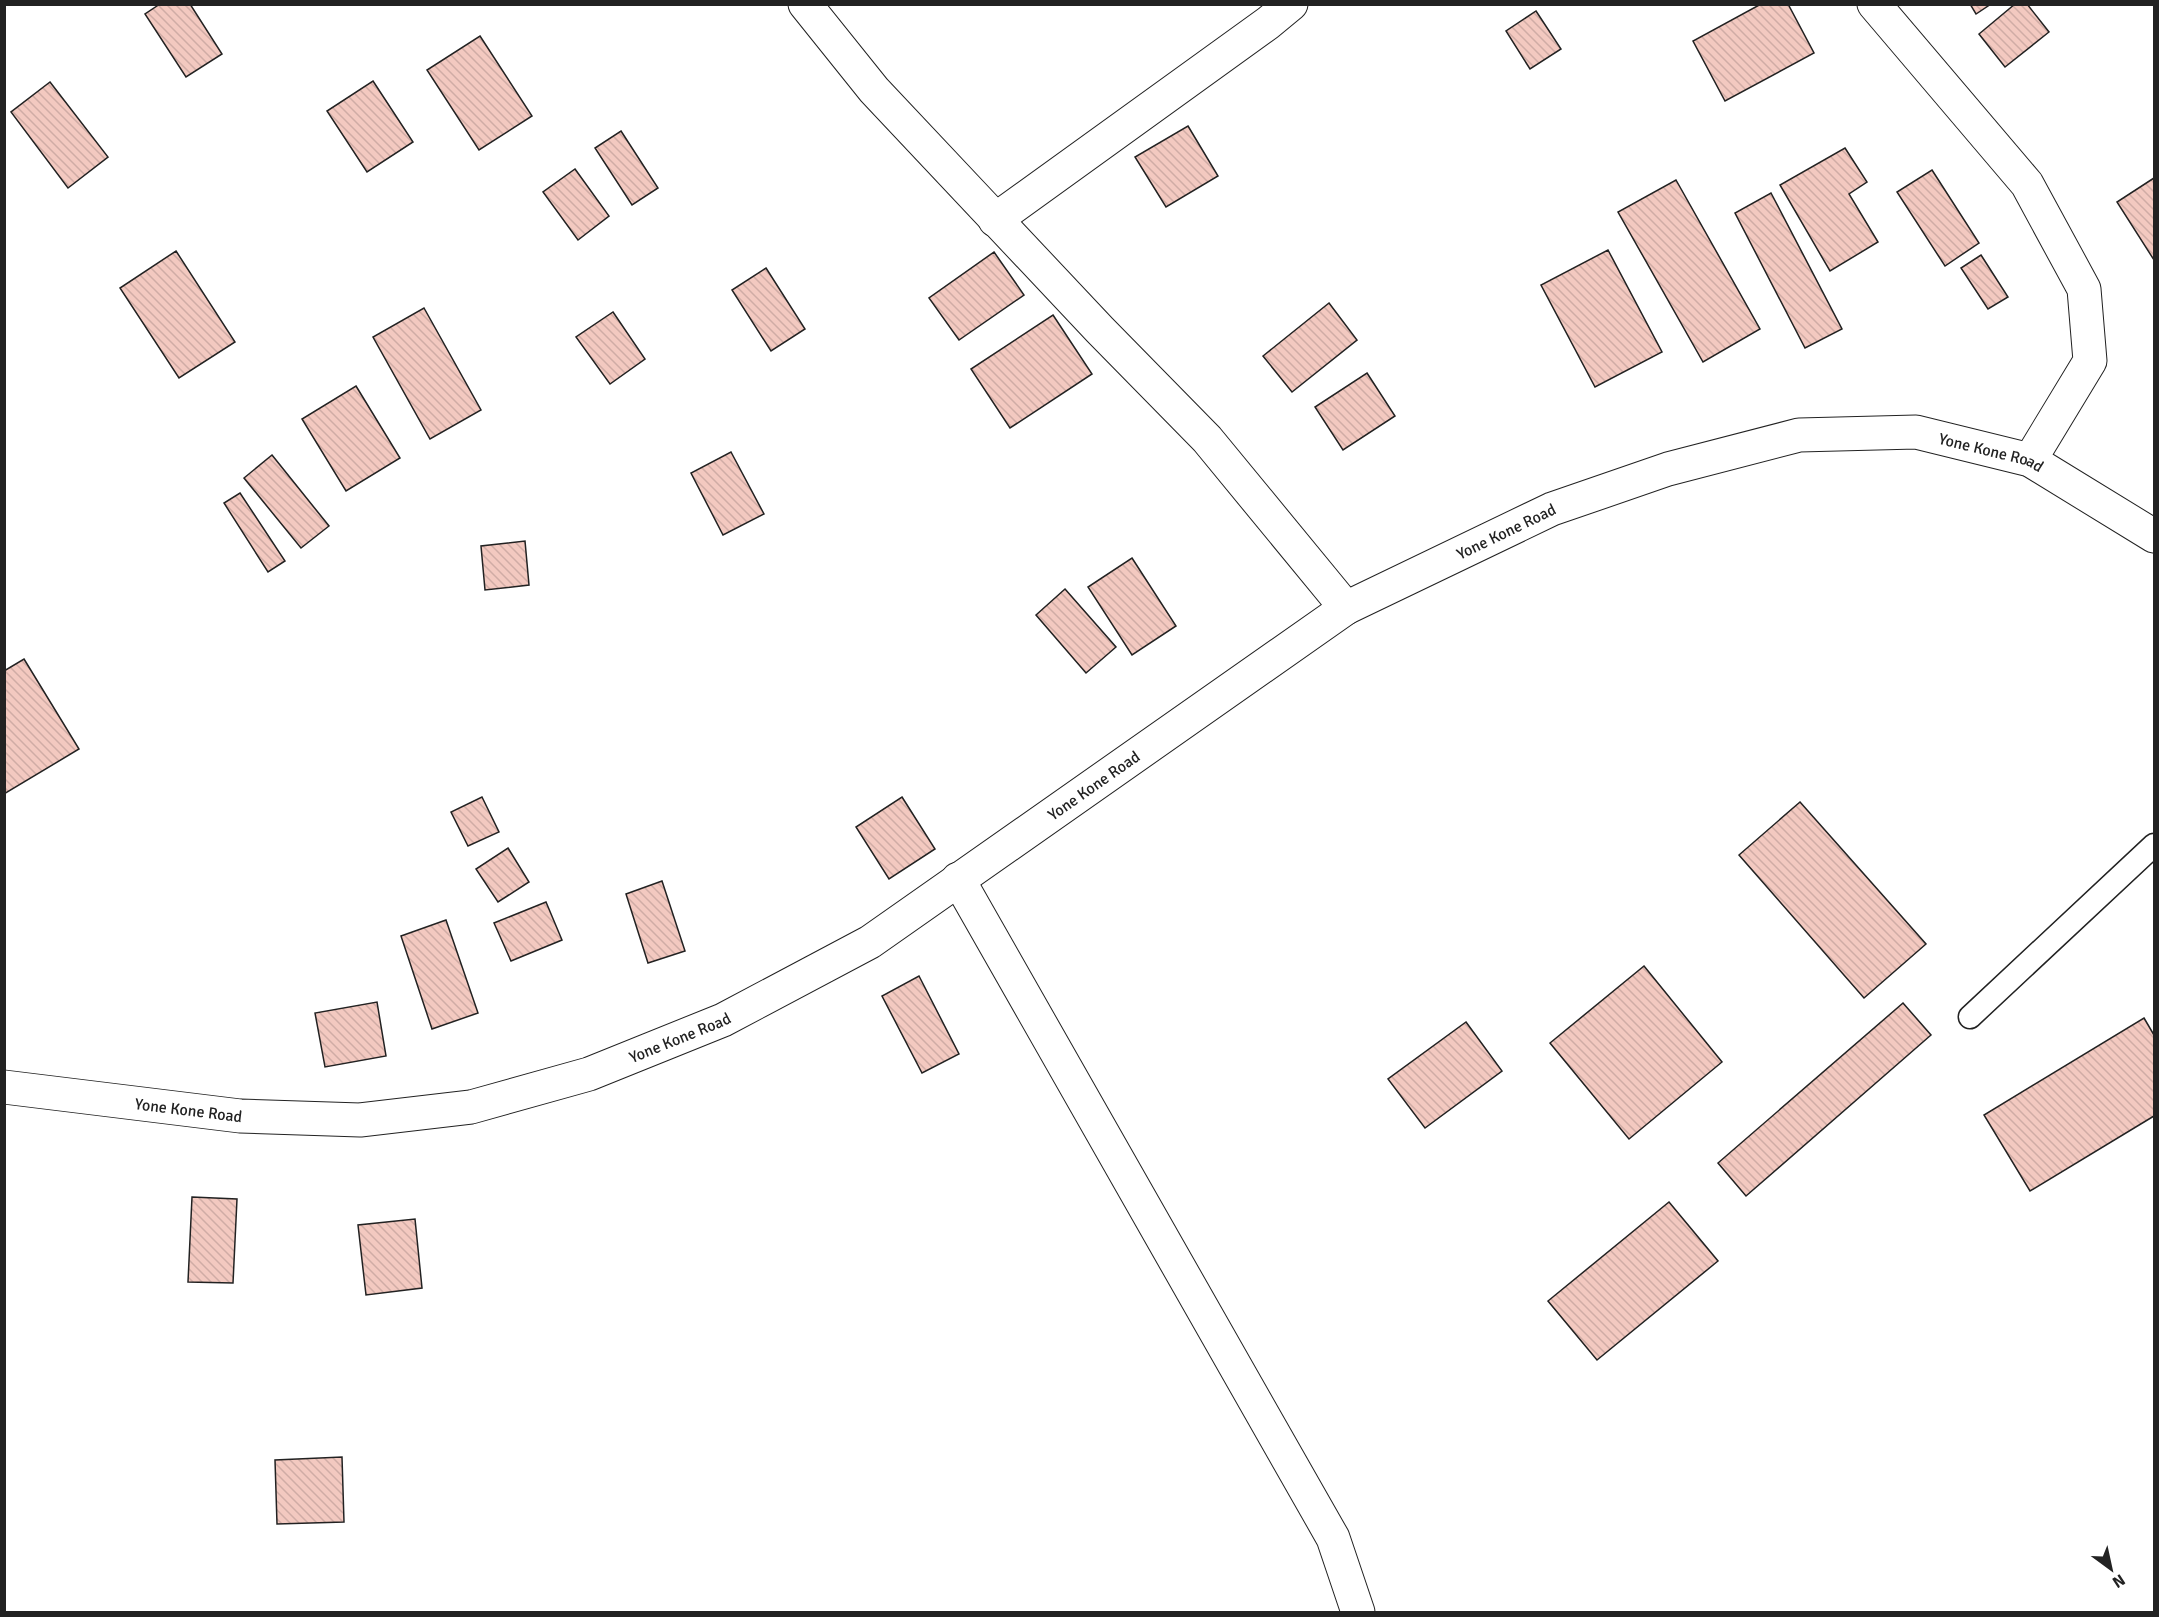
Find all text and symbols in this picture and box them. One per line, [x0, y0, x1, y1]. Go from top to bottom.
street label: Yone Kone Road [1937, 429, 2047, 477]
street label: Yone Kone Road [1453, 500, 1559, 564]
street label: Yone Kone Road [1044, 747, 1144, 825]
street label: Yone Kone Road [626, 1009, 735, 1068]
street label: Yone Kone Road [134, 1094, 243, 1127]
north arrow [2081, 1539, 2141, 1599]
text: N [2109, 1569, 2129, 1592]

